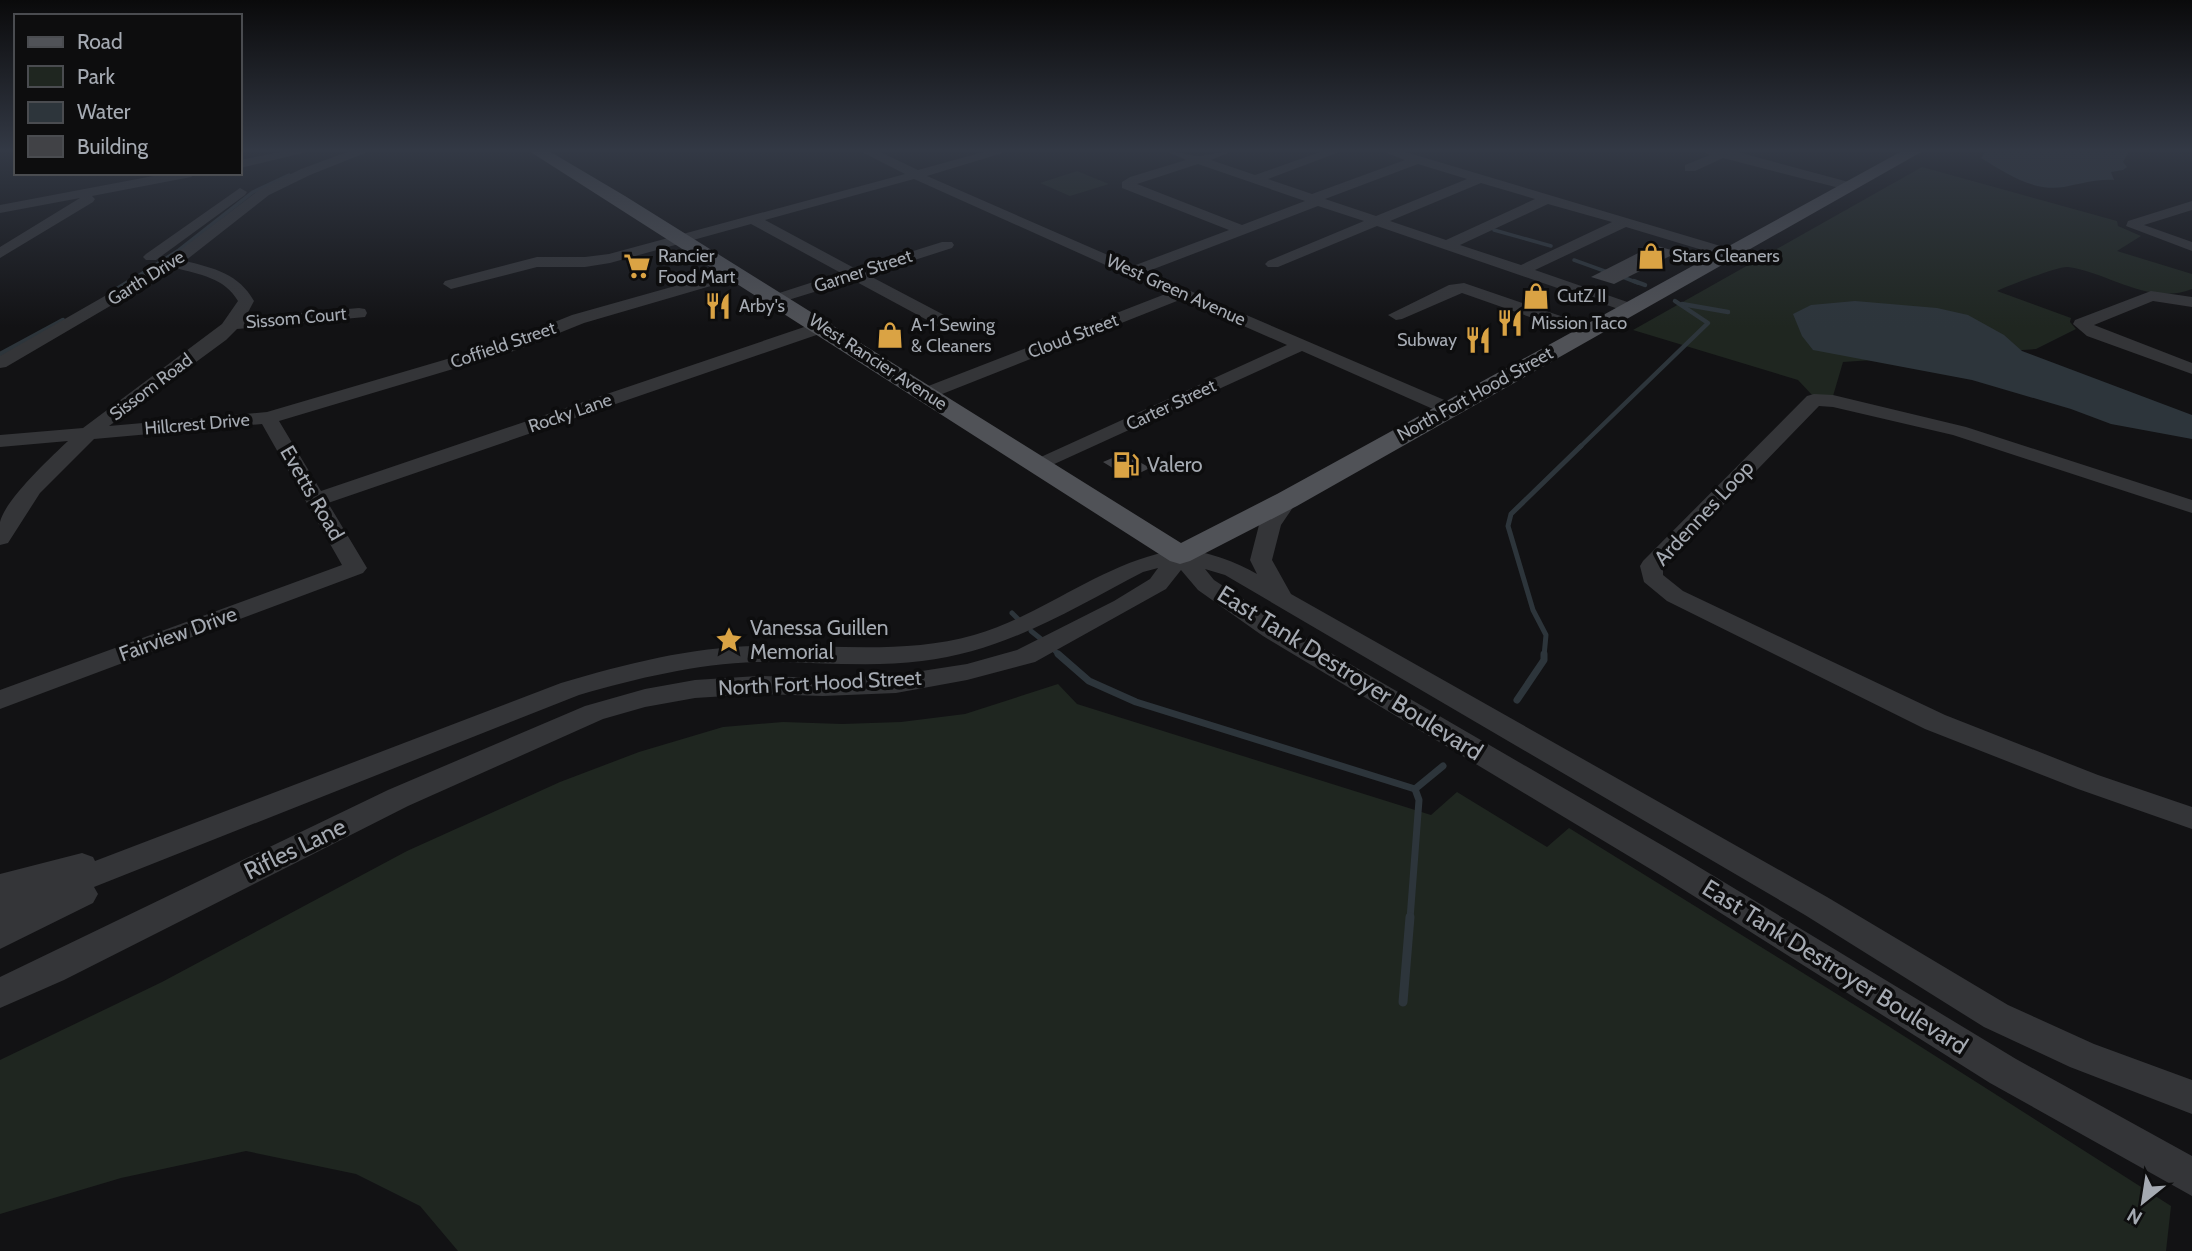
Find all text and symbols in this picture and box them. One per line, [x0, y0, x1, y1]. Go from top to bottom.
legend [14, 14, 242, 175]
text: Road [77, 29, 123, 54]
text: Park [77, 64, 115, 89]
text: Water [77, 99, 131, 124]
text: Building [77, 134, 149, 159]
shop icon: Stars Cleaners [1636, 241, 1666, 271]
place label: Rancier Food Mart [658, 245, 735, 288]
street label: Garner Street [811, 245, 915, 297]
place label: Stars Cleaners [1672, 245, 1780, 267]
street label: Garth Drive [103, 246, 189, 310]
street label: West Green Avenue [1103, 249, 1249, 331]
supermarket icon: Rancier Food Mart [622, 251, 652, 281]
shop icon: CutZ II [1521, 281, 1551, 311]
place label: CutZ II [1557, 285, 1606, 307]
restaurant icon: Arby's [703, 291, 733, 321]
place label: Arby's [739, 295, 785, 317]
street label: Sissom Court [245, 303, 347, 333]
restaurant icon: Mission Taco [1495, 308, 1525, 338]
street label: West Rancier Avenue [805, 309, 951, 415]
street label: Cloud Street [1025, 309, 1121, 363]
place label: Mission Taco [1531, 312, 1627, 334]
place label: A-1 Sewing & Cleaners [911, 314, 996, 357]
street label: Coffield Street [447, 317, 559, 373]
shop icon: A-1 Sewing & Cleaners [875, 320, 905, 350]
restaurant icon: Subway [1463, 325, 1493, 355]
place label: Subway [1397, 329, 1457, 351]
street label: North Fort Hood Street [1393, 342, 1557, 446]
street label: Sissom Road [105, 349, 197, 425]
street label: Carter Street [1123, 375, 1219, 435]
street label: Rocky Lane [525, 388, 615, 438]
street label: Hillcrest Drive [143, 408, 251, 440]
street label: Evetts Road [275, 441, 350, 545]
fuel station icon: Valero [1111, 450, 1141, 480]
place label: Valero [1147, 452, 1203, 477]
street label: Ardennes Loop [1649, 455, 1759, 570]
street label: East Tank Destroyer Boulevard [1212, 579, 1488, 766]
street label: Fairview Drive [116, 601, 240, 666]
place label: Vanessa Guillen Memorial [750, 615, 888, 664]
place icon: Vanessa Guillen Memorial [714, 625, 744, 655]
street label: North Fort Hood Street [718, 665, 922, 700]
street label: Rifles Lane [239, 811, 350, 886]
street label: East Tank Destroyer Boulevard [1697, 873, 1973, 1060]
north arrow [2108, 1167, 2178, 1237]
text: N [2123, 1203, 2146, 1230]

